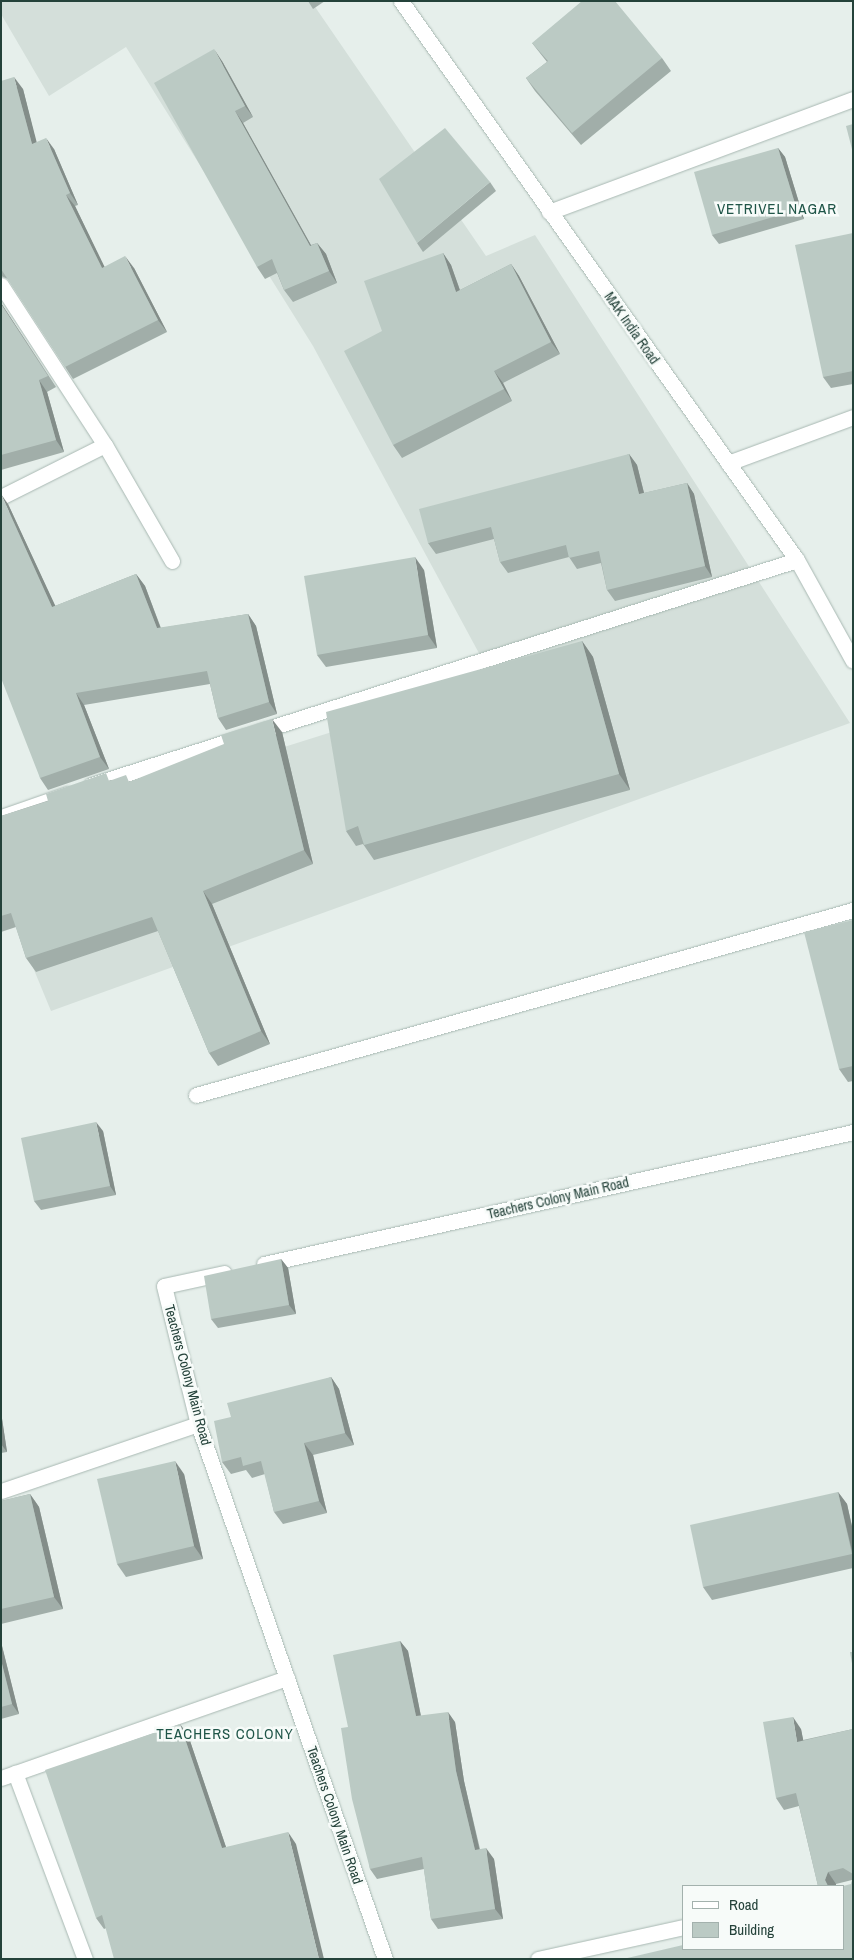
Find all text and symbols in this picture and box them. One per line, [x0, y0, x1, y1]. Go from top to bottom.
district label: VETRIVEL NAGAR [715, 200, 839, 218]
street label: MAK India Road [601, 289, 663, 367]
street label: Teachers Colony Main Road [486, 1174, 630, 1222]
street label: Teachers Colony Main Road [161, 1303, 215, 1447]
district label: TEACHERS COLONY [154, 1725, 296, 1743]
street label: Teachers Colony Main Road [303, 1744, 367, 1886]
legend [682, 1885, 844, 1950]
text: Road [729, 1894, 758, 1915]
text: Building [729, 1919, 774, 1940]

